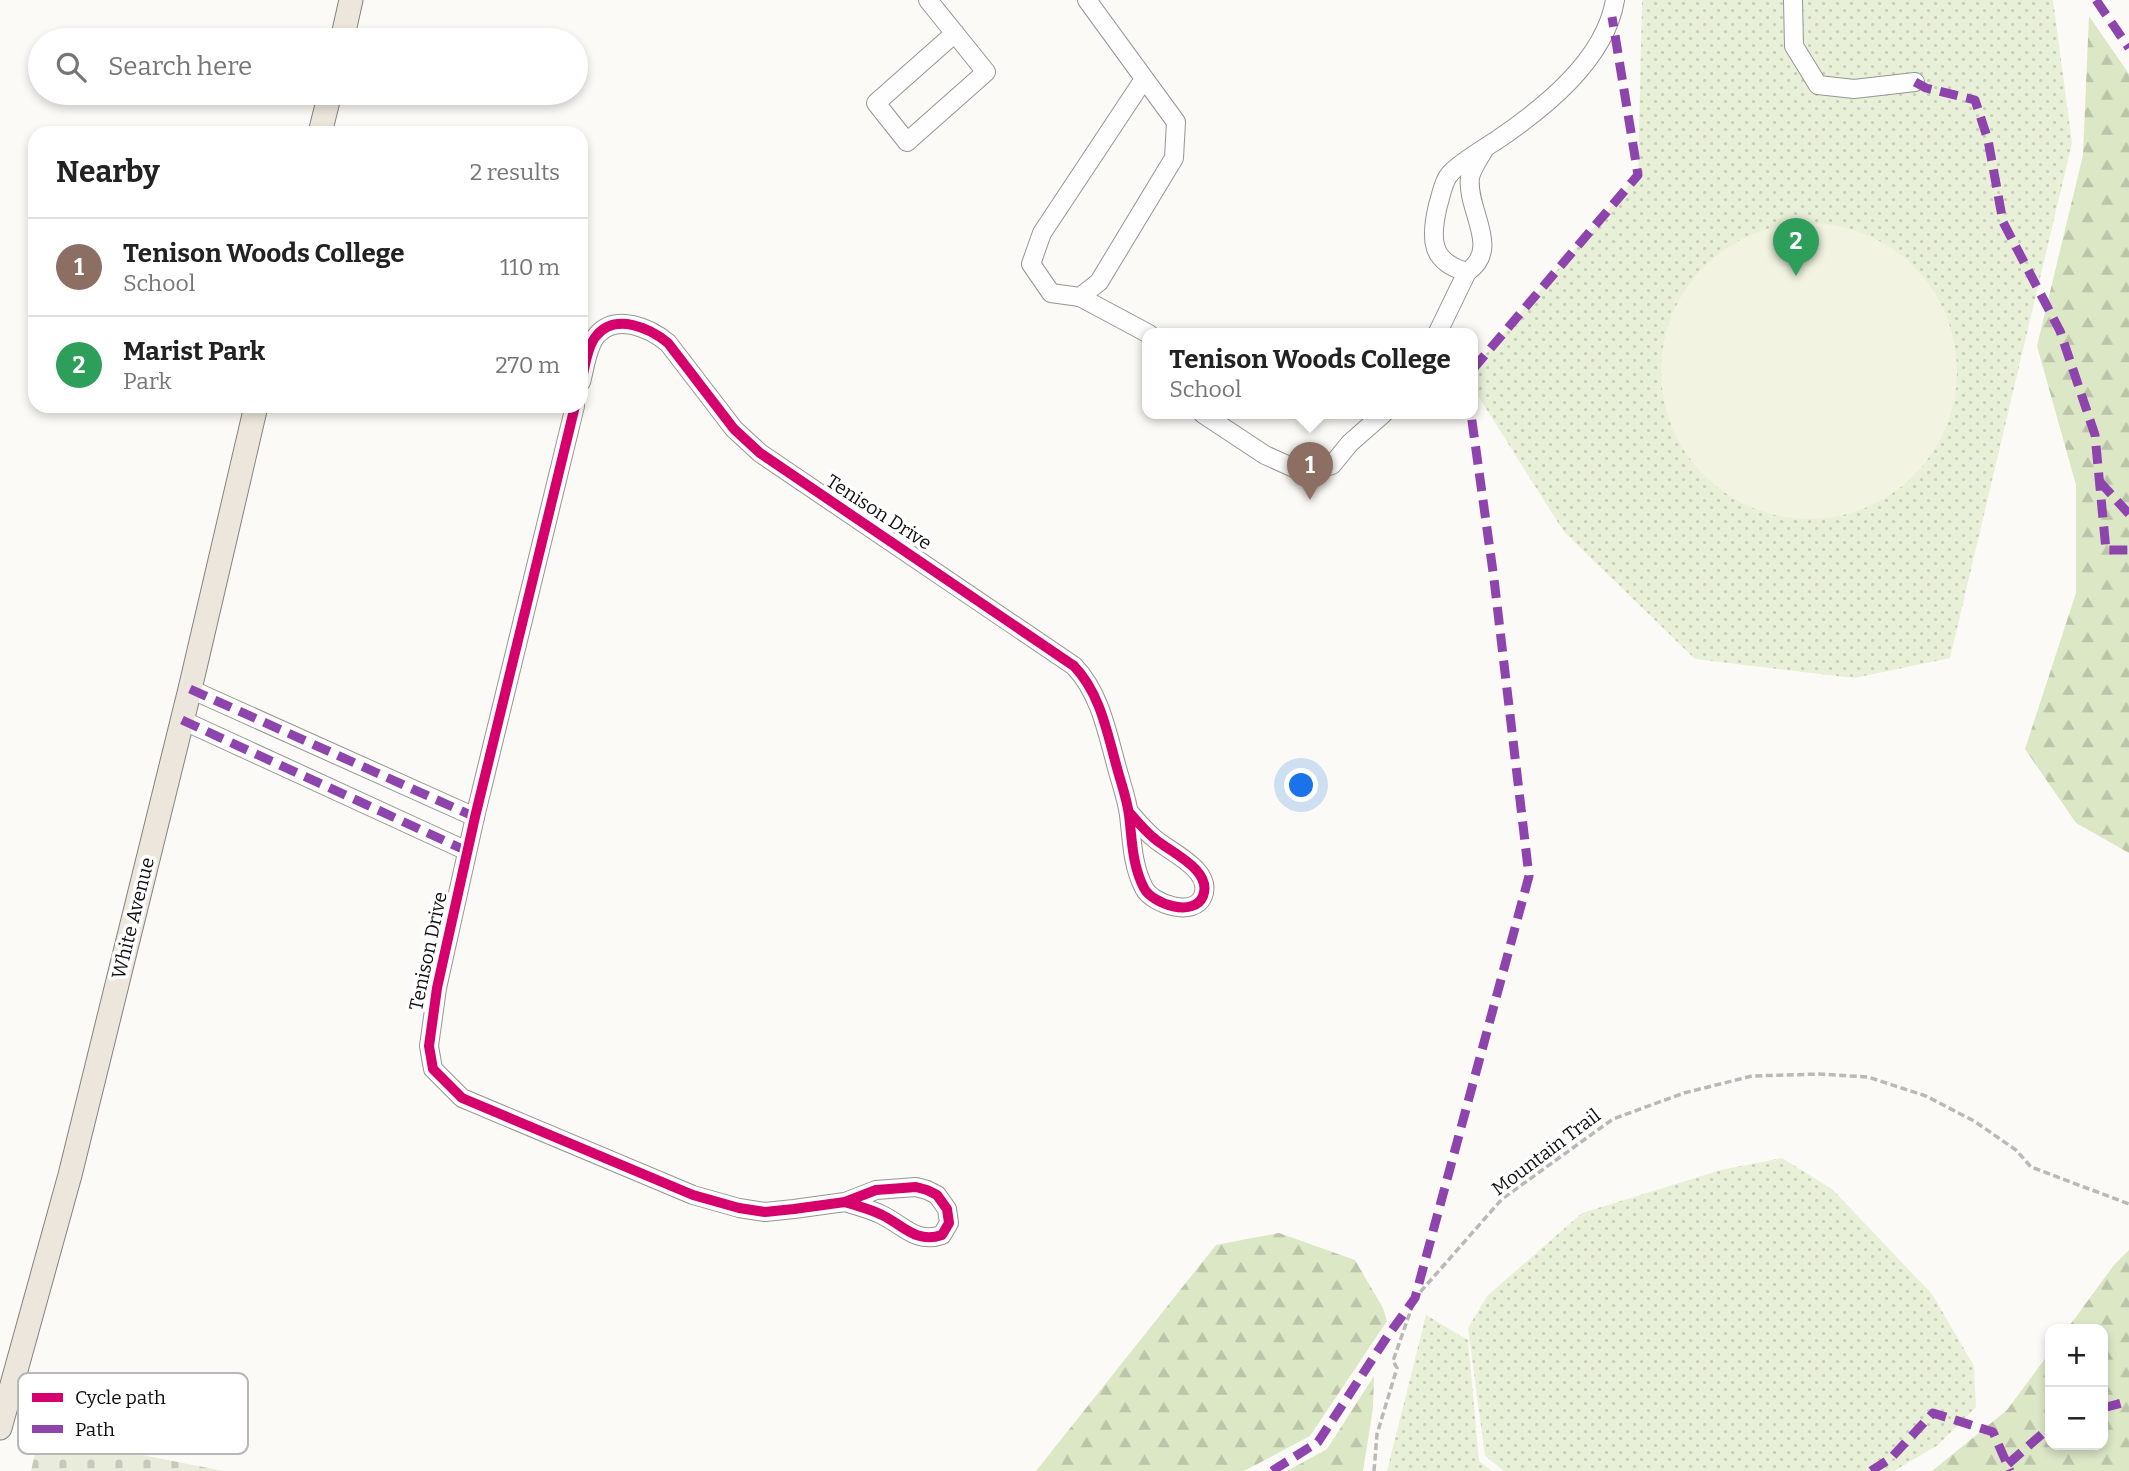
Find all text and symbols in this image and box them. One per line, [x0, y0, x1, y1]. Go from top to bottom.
search box [28, 28, 588, 105]
icon: search [52, 48, 90, 86]
text: Search here [108, 51, 252, 82]
text: Nearby [56, 154, 160, 190]
text: 2 results [470, 158, 560, 186]
pin: 2 [1773, 218, 1819, 276]
text: Tenison Woods College [123, 238, 404, 269]
text: 1 [74, 253, 84, 281]
text: 110 m [500, 253, 560, 281]
text: School [123, 269, 195, 297]
popup [1142, 328, 1478, 419]
text: Marist Park [123, 336, 265, 367]
text: Tenison Woods College [1169, 344, 1451, 375]
text: 2 [73, 351, 85, 379]
text: 270 m [495, 351, 560, 379]
text: Park [123, 367, 172, 395]
text: School [1169, 375, 1242, 403]
pin: 1 [1287, 442, 1333, 500]
street label: Tenison Drive [822, 469, 936, 555]
your location [1284, 768, 1318, 802]
street label: White Avenue [107, 855, 159, 981]
street label: Tenison Drive [404, 889, 452, 1013]
street label: Mountain Trail [1487, 1104, 1605, 1200]
map controls [2045, 1324, 2108, 1450]
button: + [2045, 1324, 2108, 1387]
legend [18, 1373, 248, 1454]
text: Cycle path [75, 1386, 166, 1409]
button: − [2045, 1387, 2108, 1450]
text: Path [75, 1418, 115, 1441]

